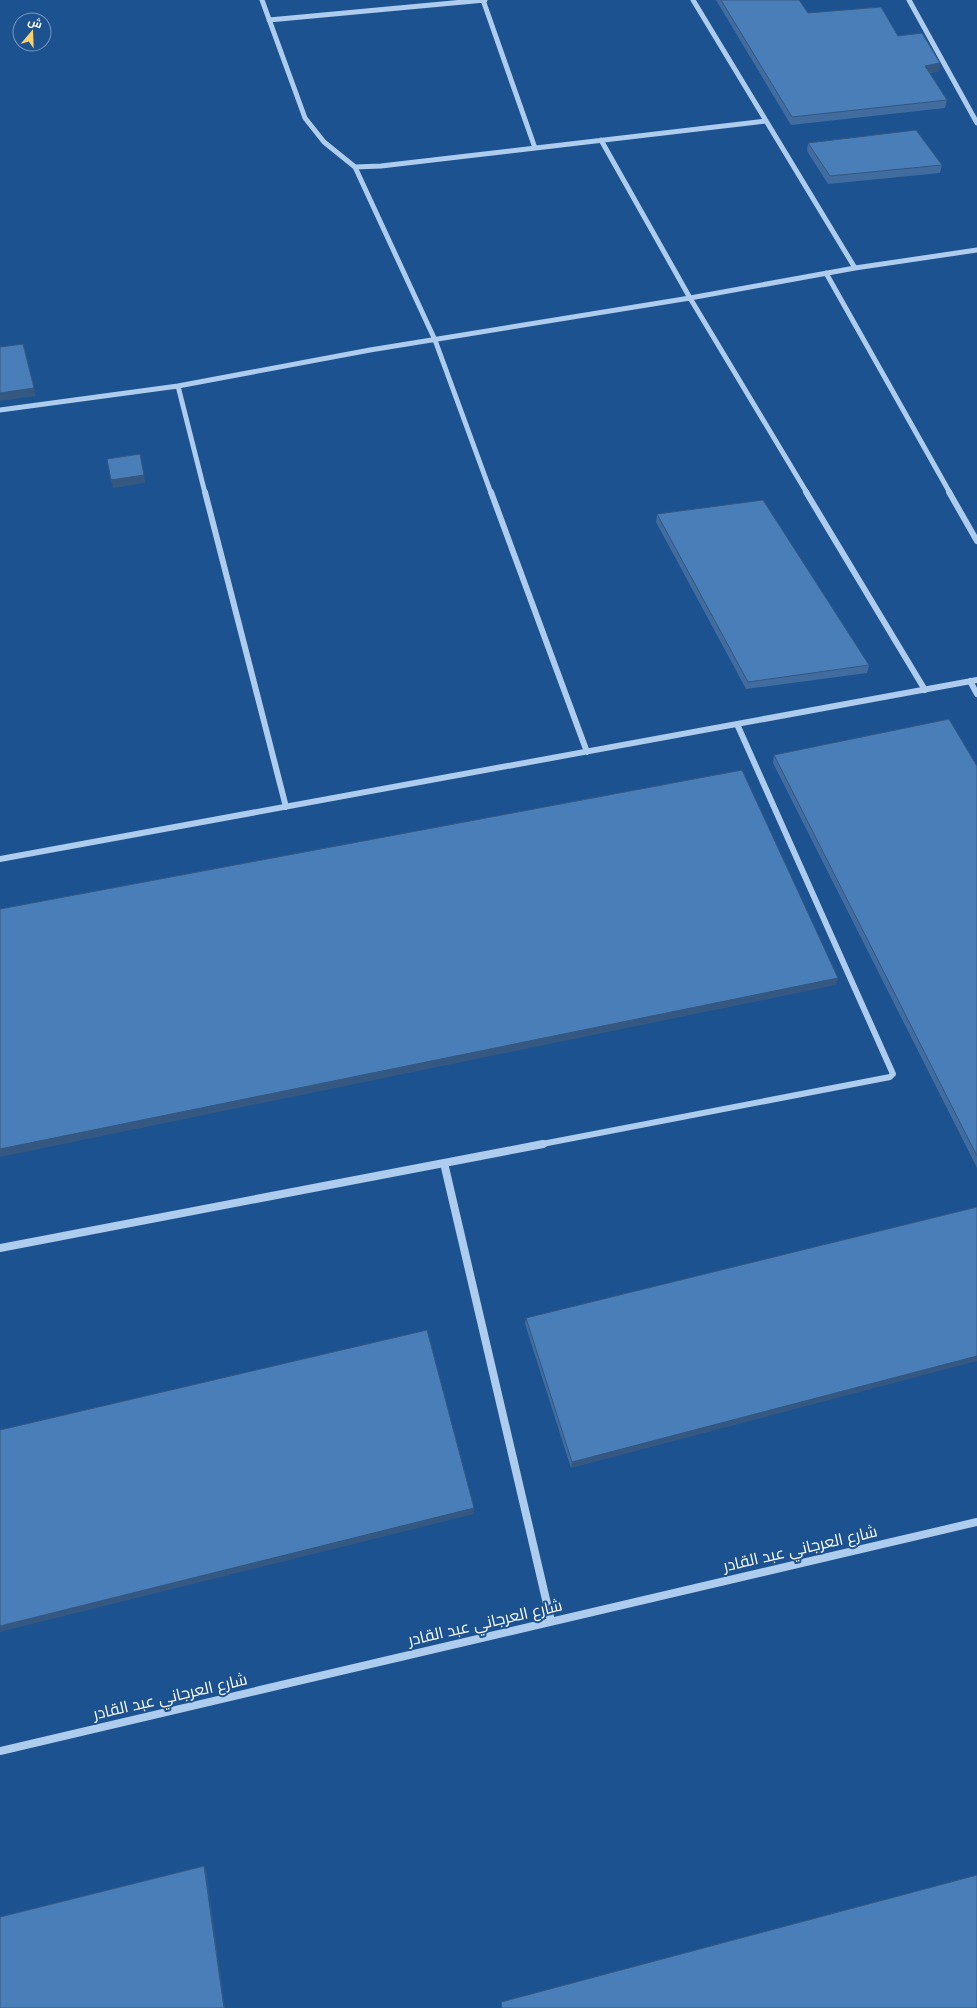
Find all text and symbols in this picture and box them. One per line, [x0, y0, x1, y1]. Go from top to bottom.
north arrow [12, 12, 52, 52]
text: ش [26, 14, 44, 31]
street label: شارع العرجاني عبد القادر [720, 1521, 880, 1580]
street label: شارع العرجاني عبد القادر [405, 1595, 565, 1654]
street label: شارع العرجاني عبد القادر [90, 1669, 250, 1728]

